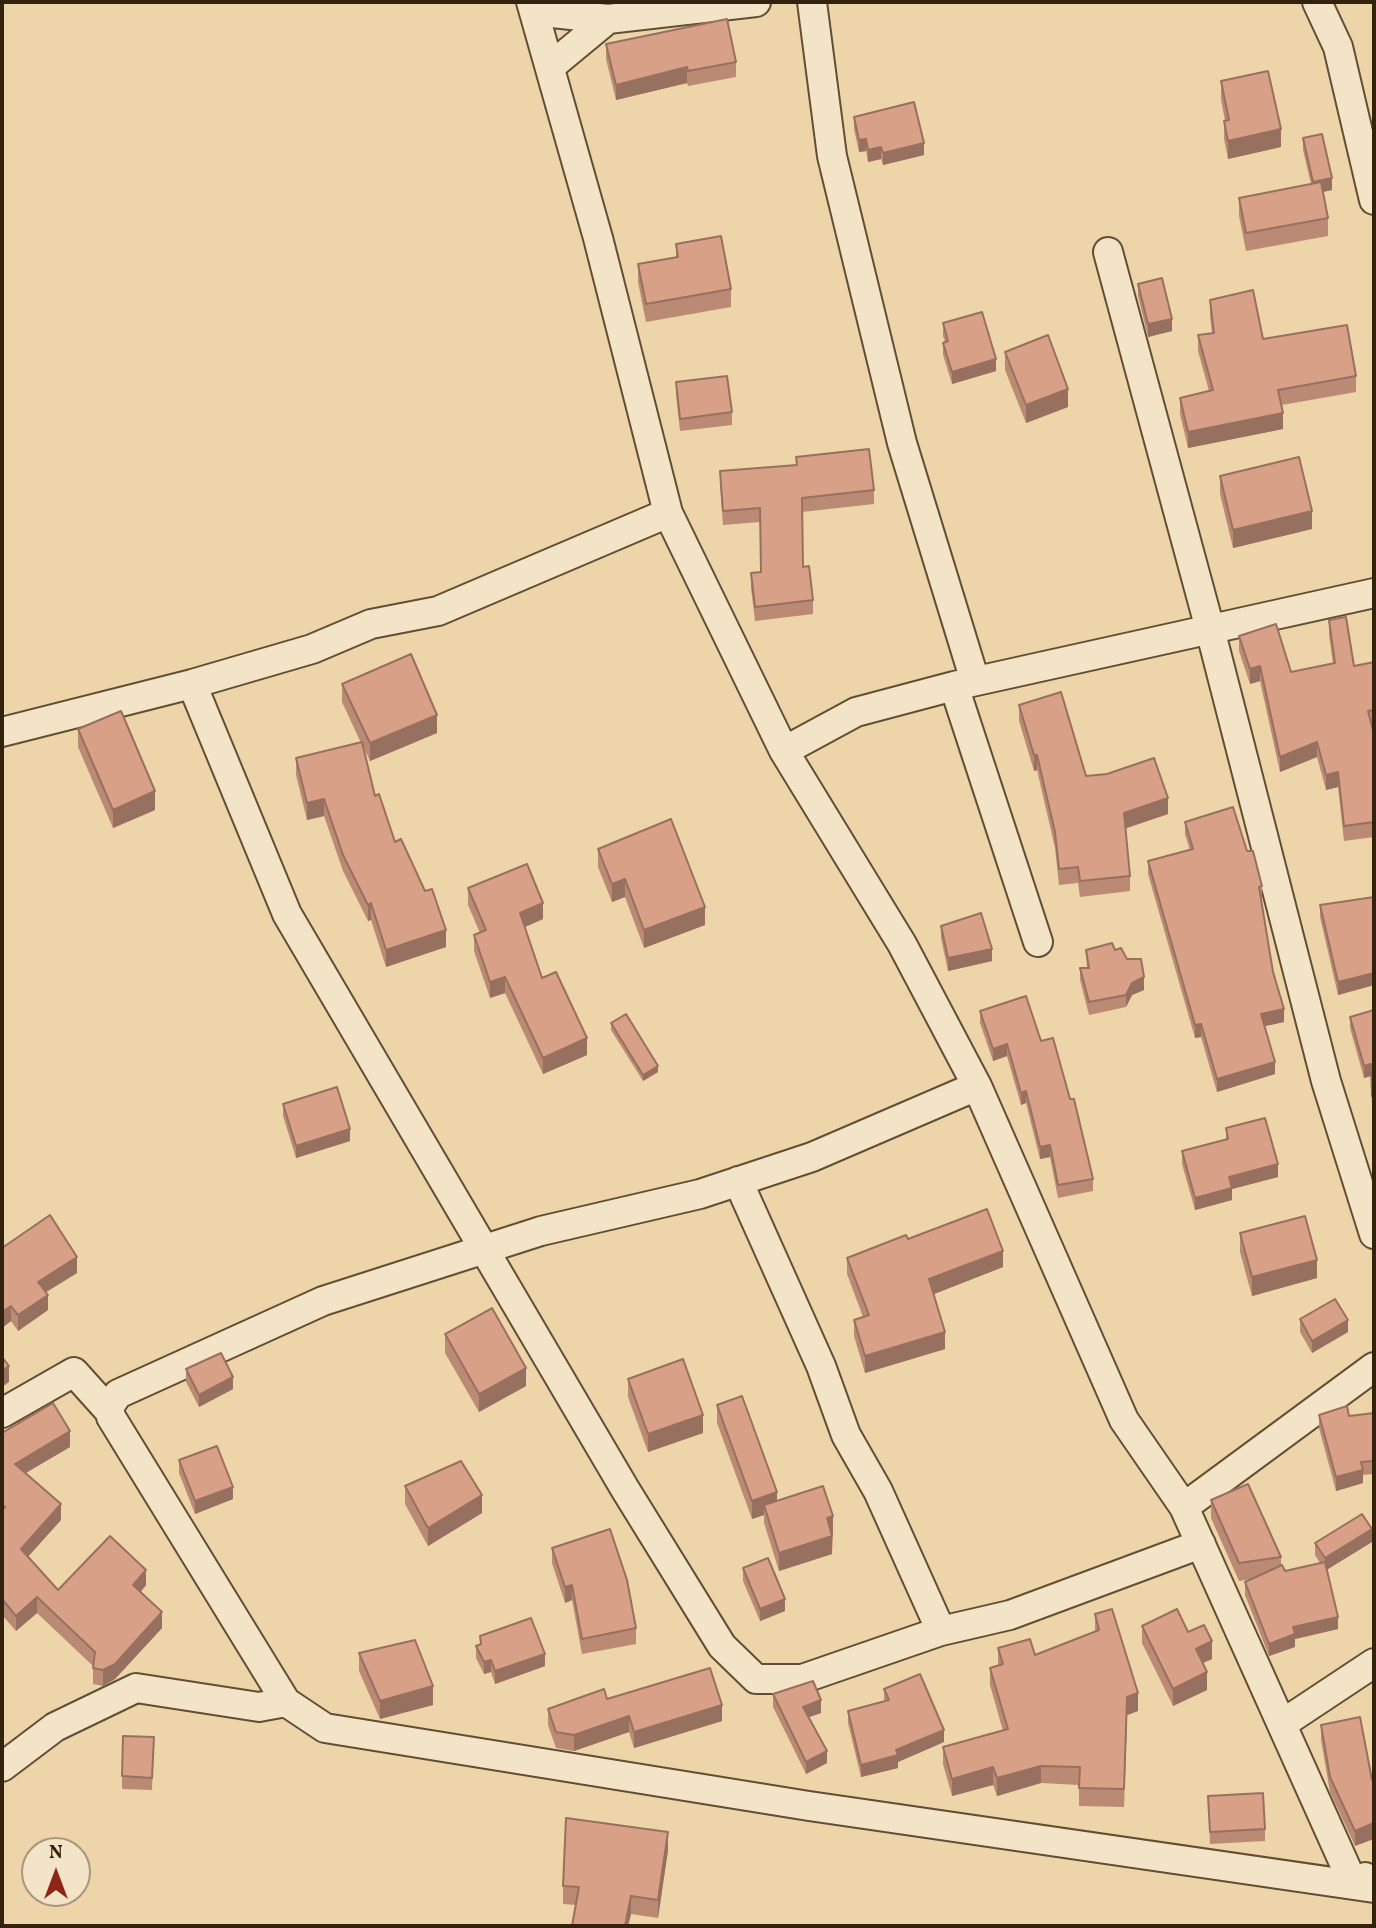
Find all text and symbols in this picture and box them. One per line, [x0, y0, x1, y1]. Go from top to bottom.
north arrow [21, 1837, 91, 1907]
text: N [49, 1840, 63, 1866]

